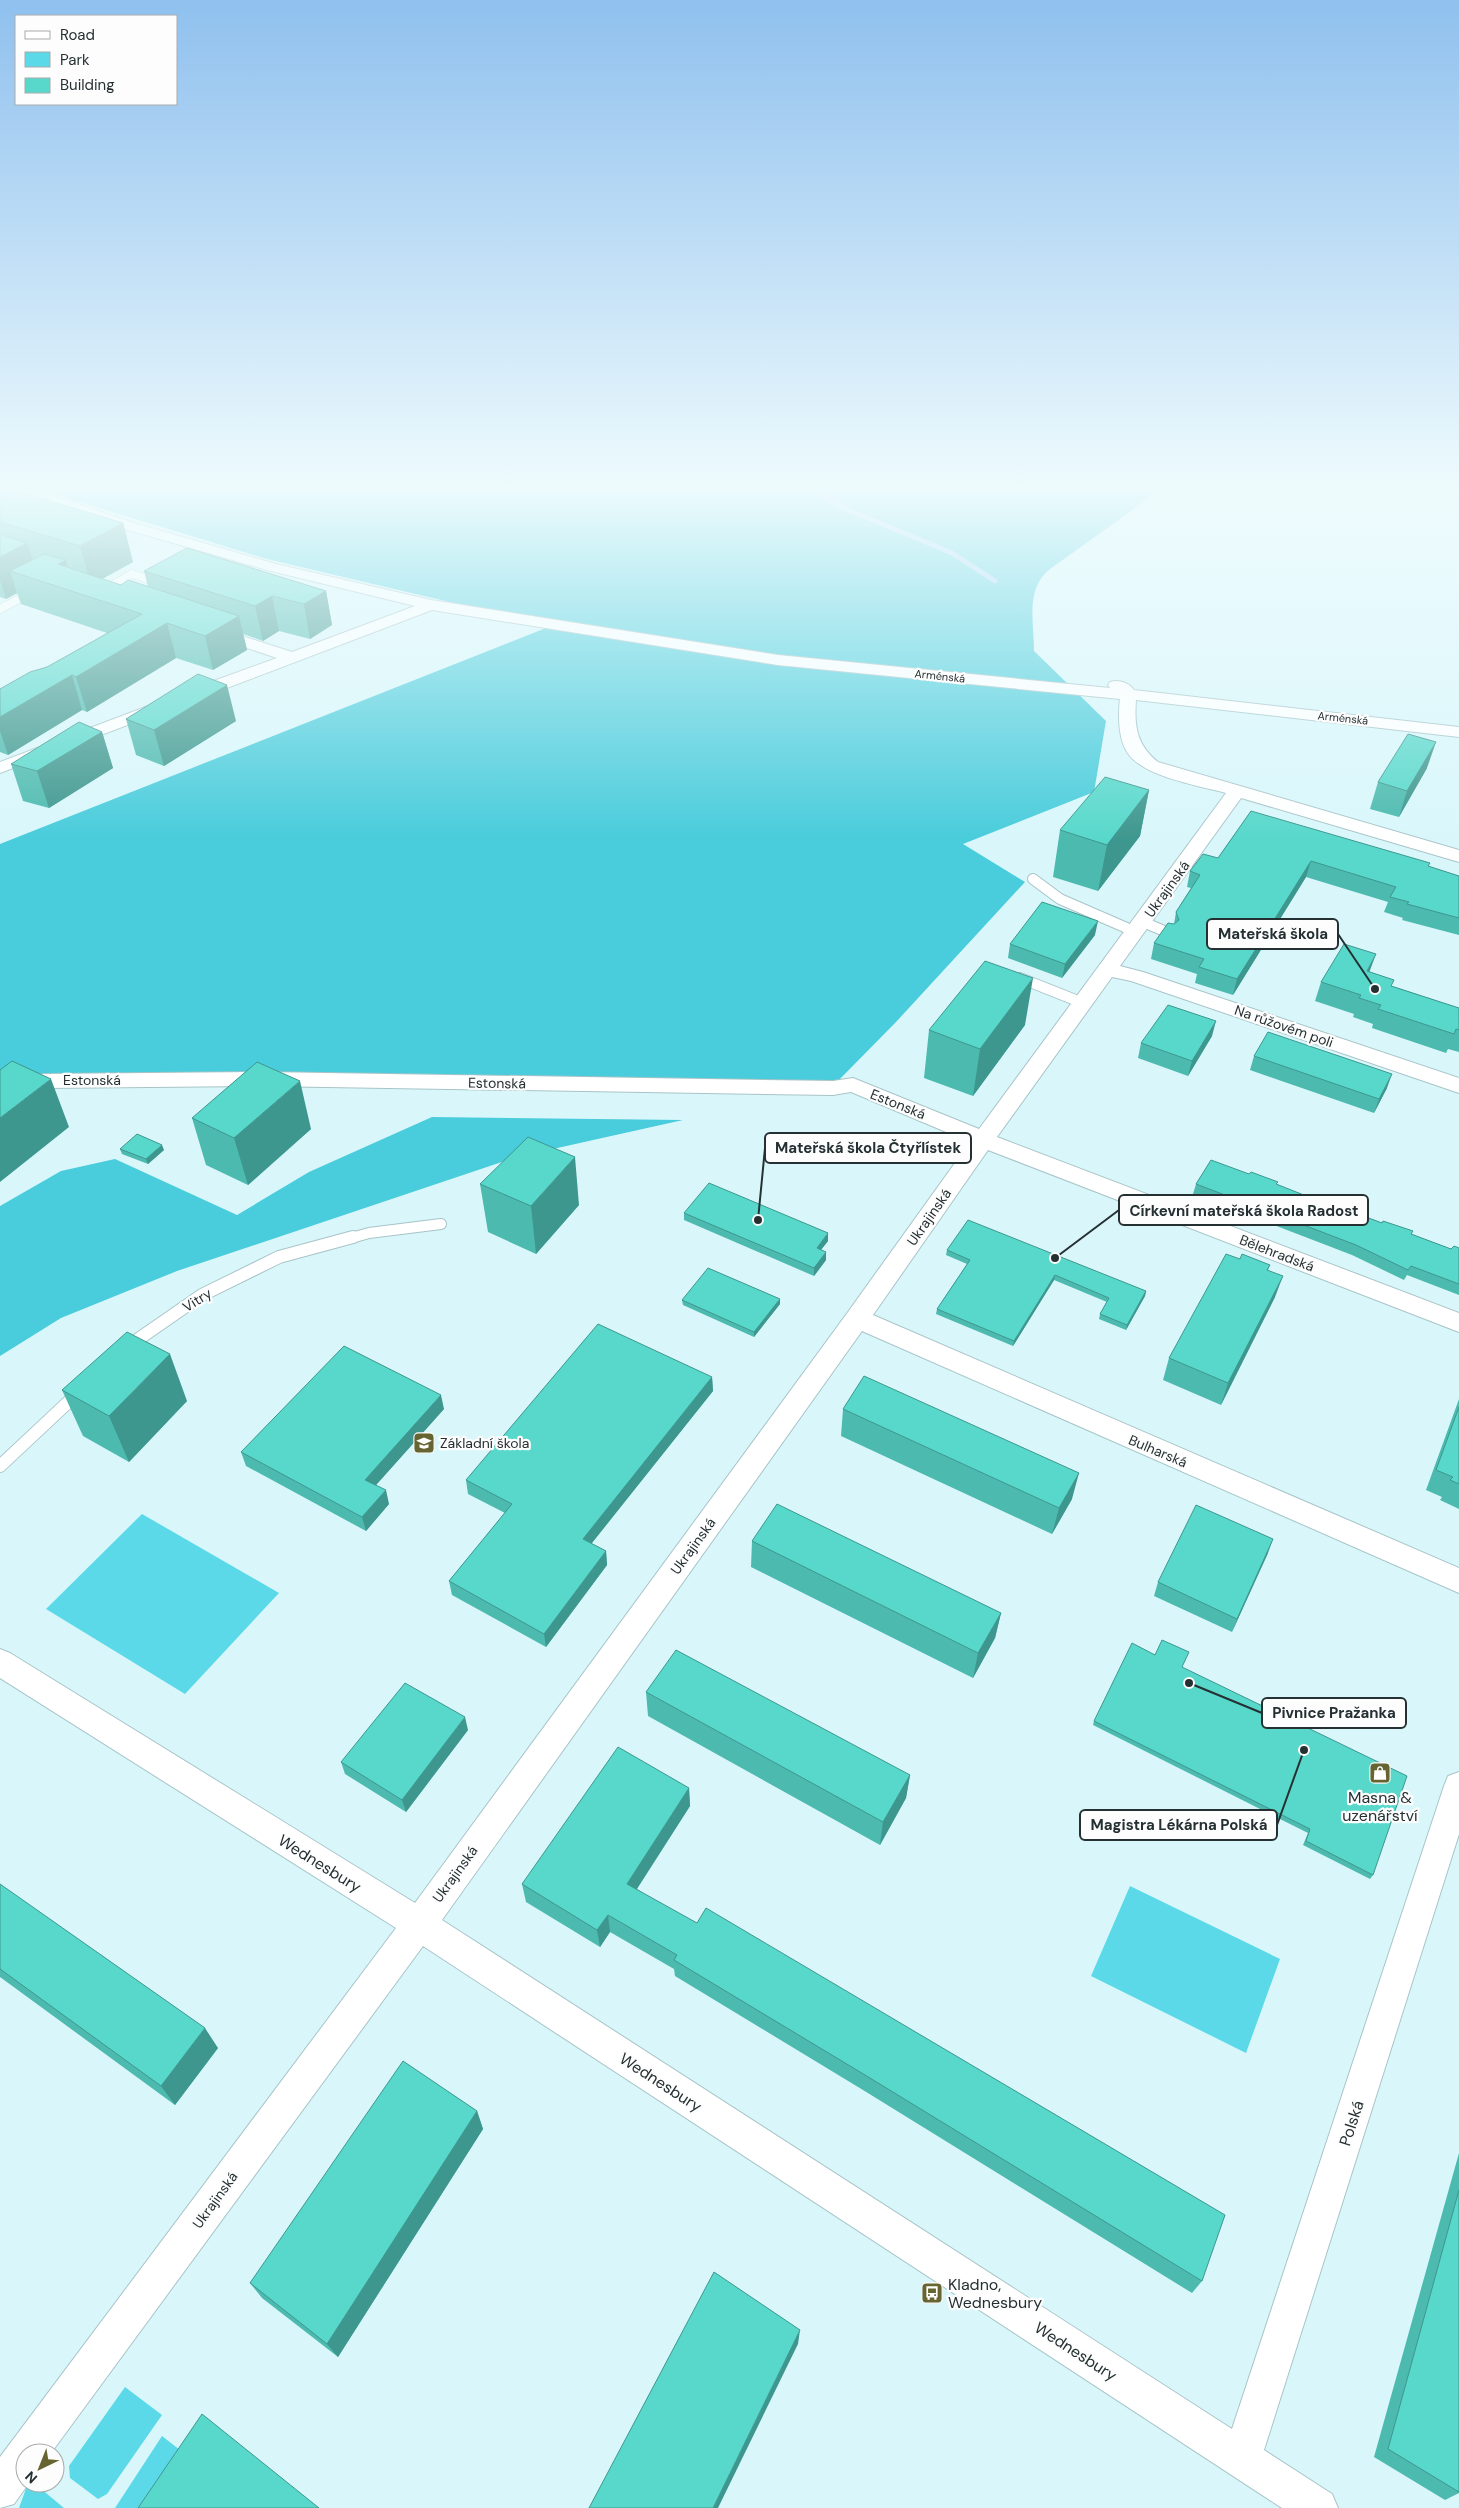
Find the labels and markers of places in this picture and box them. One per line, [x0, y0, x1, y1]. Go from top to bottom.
callout: Mateřská škola [1207, 919, 1338, 949]
callout: Mateřská škola Čtyřlístek [765, 1133, 971, 1163]
callout: Církevní mateřská škola Radost [1119, 1195, 1368, 1225]
school or university icon: Základní škola [412, 1431, 436, 1455]
place label: Základní škola [440, 1434, 529, 1452]
callout: Pivnice Pražanka [1262, 1698, 1406, 1728]
shop icon: Masna & uzenářství [1368, 1761, 1392, 1785]
place label: Masna & uzenářství [1342, 1787, 1418, 1826]
callout: Magistra Lékárna Polská [1080, 1810, 1277, 1840]
place label: Kladno, Wednesbury [948, 2274, 1042, 2313]
bus stop icon: Kladno, Wednesbury [920, 2281, 944, 2305]

